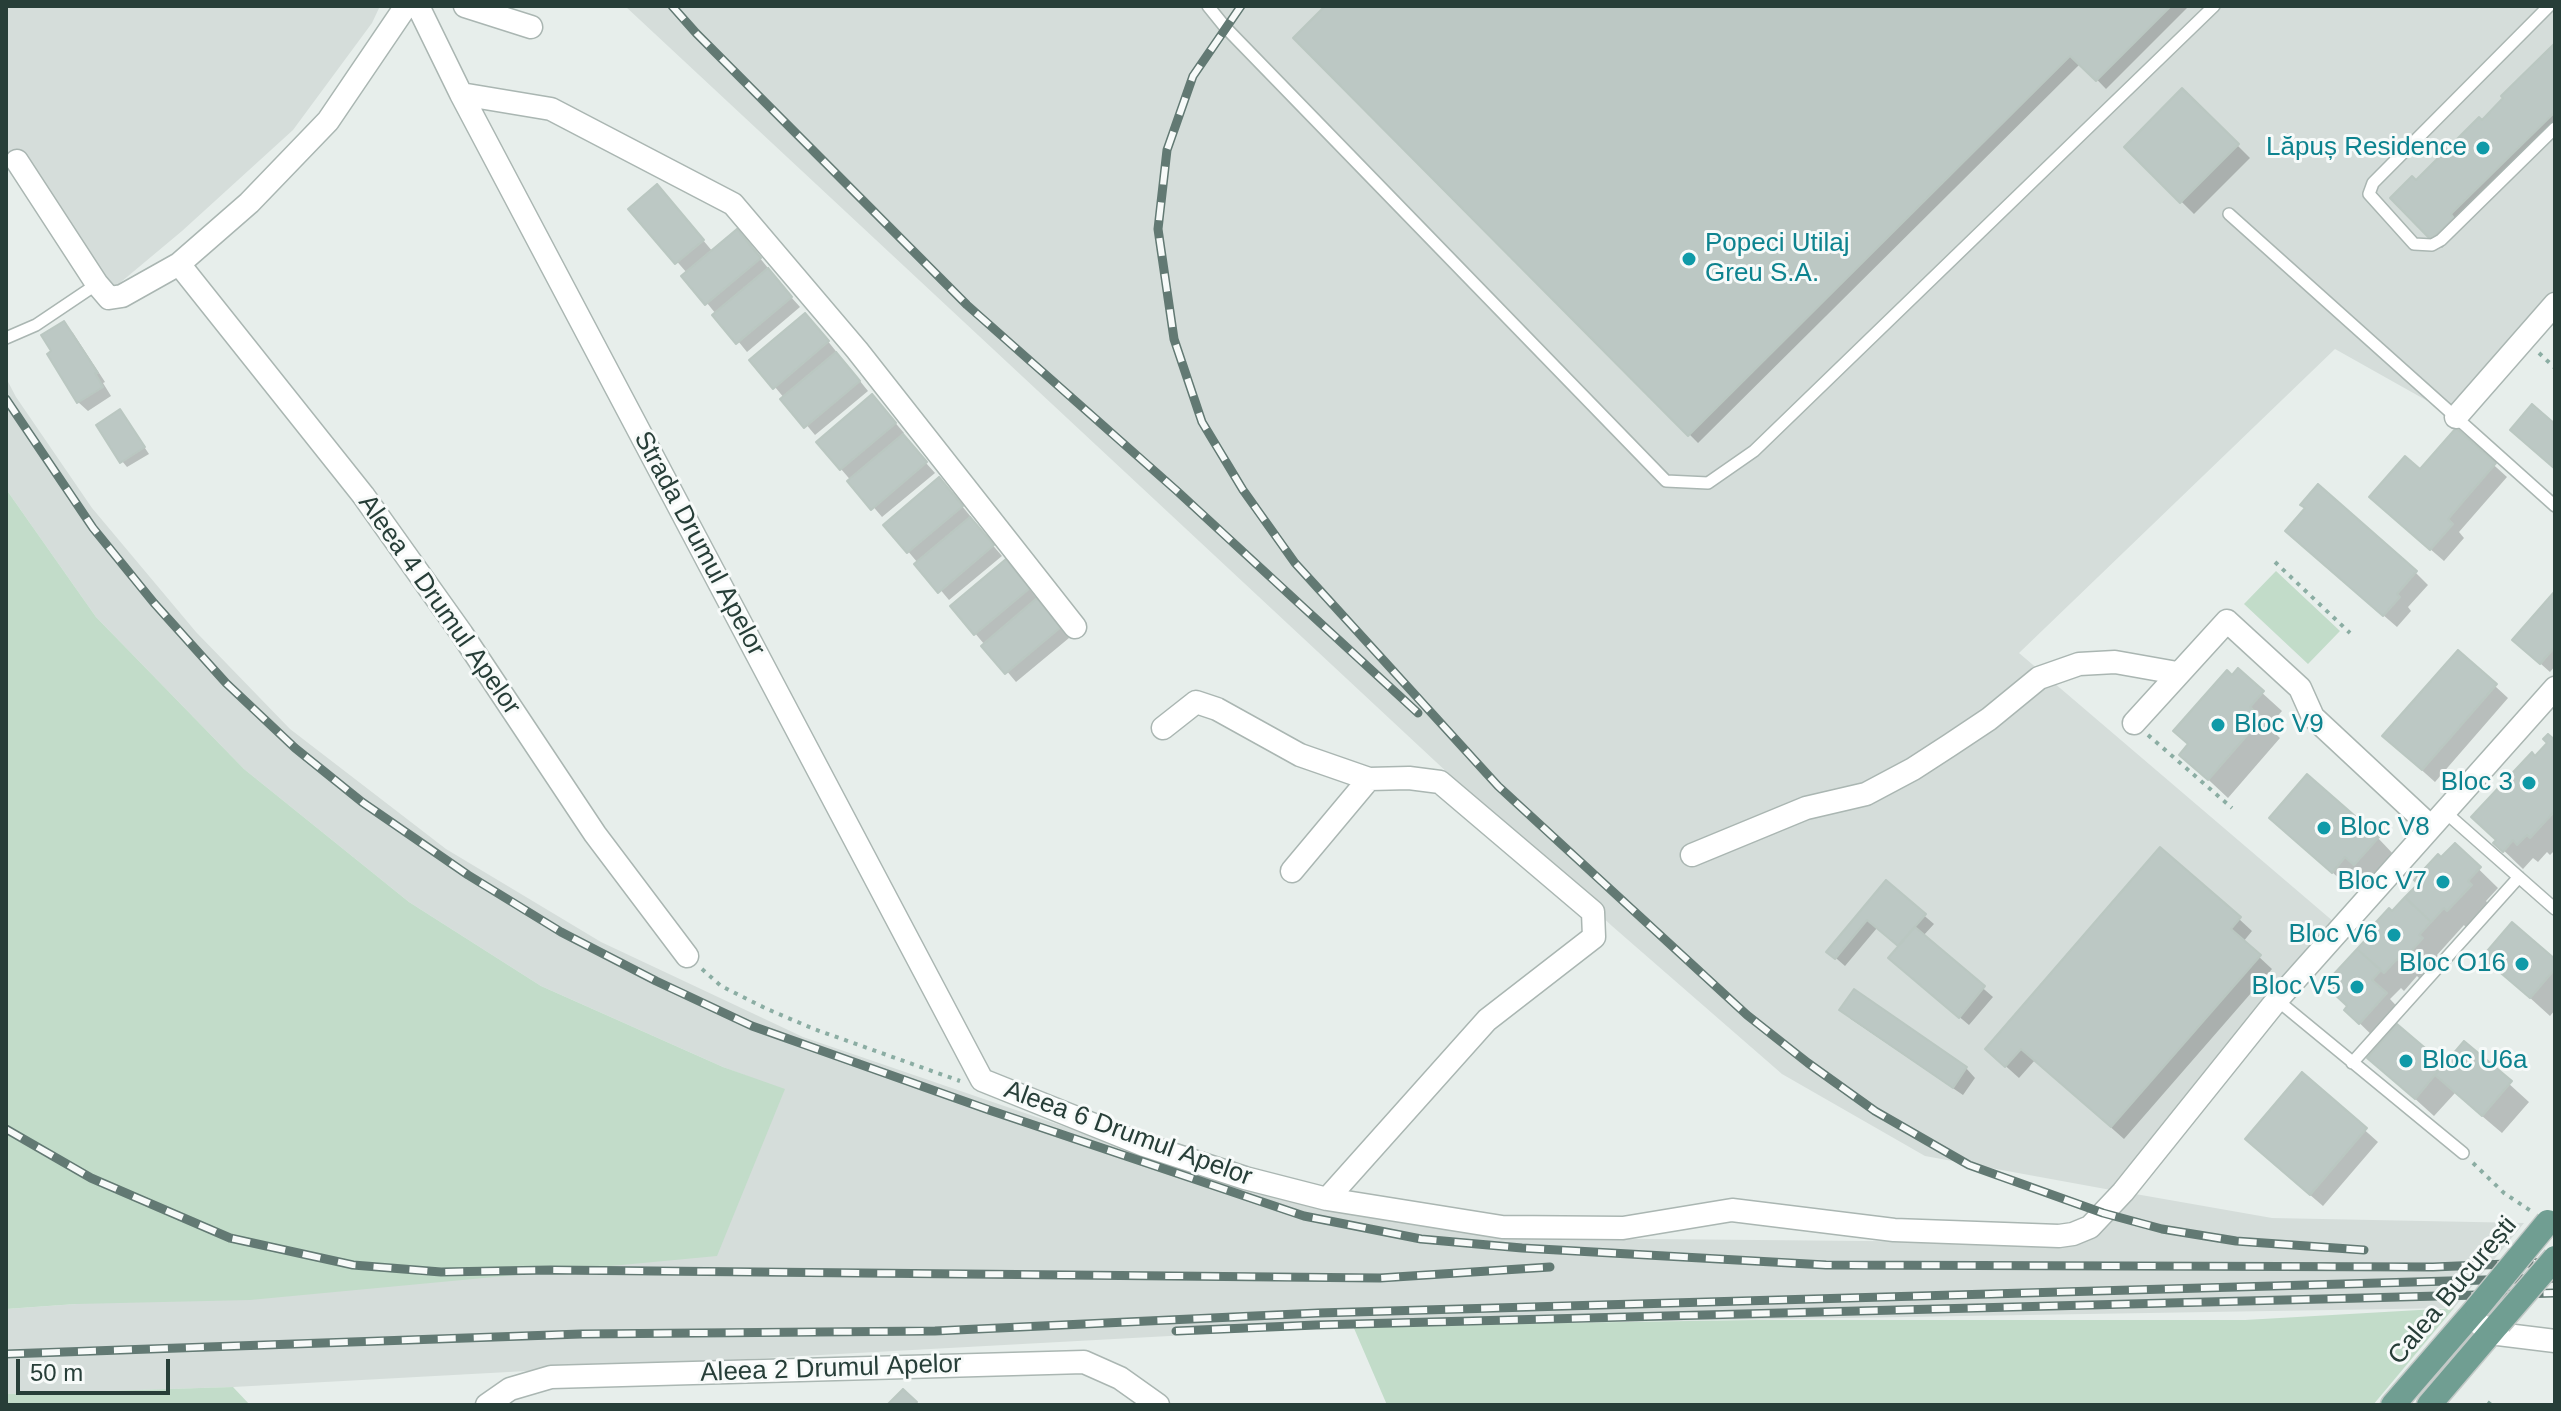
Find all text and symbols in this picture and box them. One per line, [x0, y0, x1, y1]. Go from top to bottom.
place label: Lăpuș Residence [2266, 132, 2467, 164]
marker: Lăpuș Residence [2474, 139, 2492, 157]
place label: Popeci Utilaj Greu S.A. [1705, 228, 1850, 290]
marker: Popeci Utilaj Greu S.A. [1680, 250, 1698, 268]
street label: Strada Drumul Apelor [627, 426, 771, 662]
street label: Aleea 4 Drumul Apelor [351, 489, 527, 721]
place label: Bloc V9 [2234, 709, 2324, 741]
marker: Bloc V9 [2209, 716, 2227, 734]
place label: Bloc 3 [2441, 767, 2513, 799]
marker: Bloc 3 [2520, 774, 2538, 792]
place label: Bloc V8 [2340, 812, 2430, 844]
marker: Bloc V8 [2315, 819, 2333, 837]
place label: Bloc V7 [2337, 866, 2427, 898]
marker: Bloc V7 [2434, 873, 2452, 891]
place label: Bloc V6 [2288, 919, 2378, 951]
marker: Bloc V6 [2385, 926, 2403, 944]
place label: Bloc O16 [2399, 948, 2506, 980]
marker: Bloc O16 [2513, 955, 2531, 973]
place label: Bloc V5 [2251, 971, 2341, 1003]
marker: Bloc V5 [2348, 978, 2366, 996]
place label: Bloc U6a [2422, 1045, 2527, 1077]
marker: Bloc U6a [2397, 1052, 2415, 1070]
street label: Aleea 6 Drumul Apelor [1000, 1075, 1256, 1193]
street label: Calea București [2382, 1211, 2524, 1371]
scale bar [20, 1343, 174, 1393]
street label: Aleea 2 Drumul Apelor [700, 1349, 962, 1389]
text: 50 m [30, 1359, 83, 1386]

